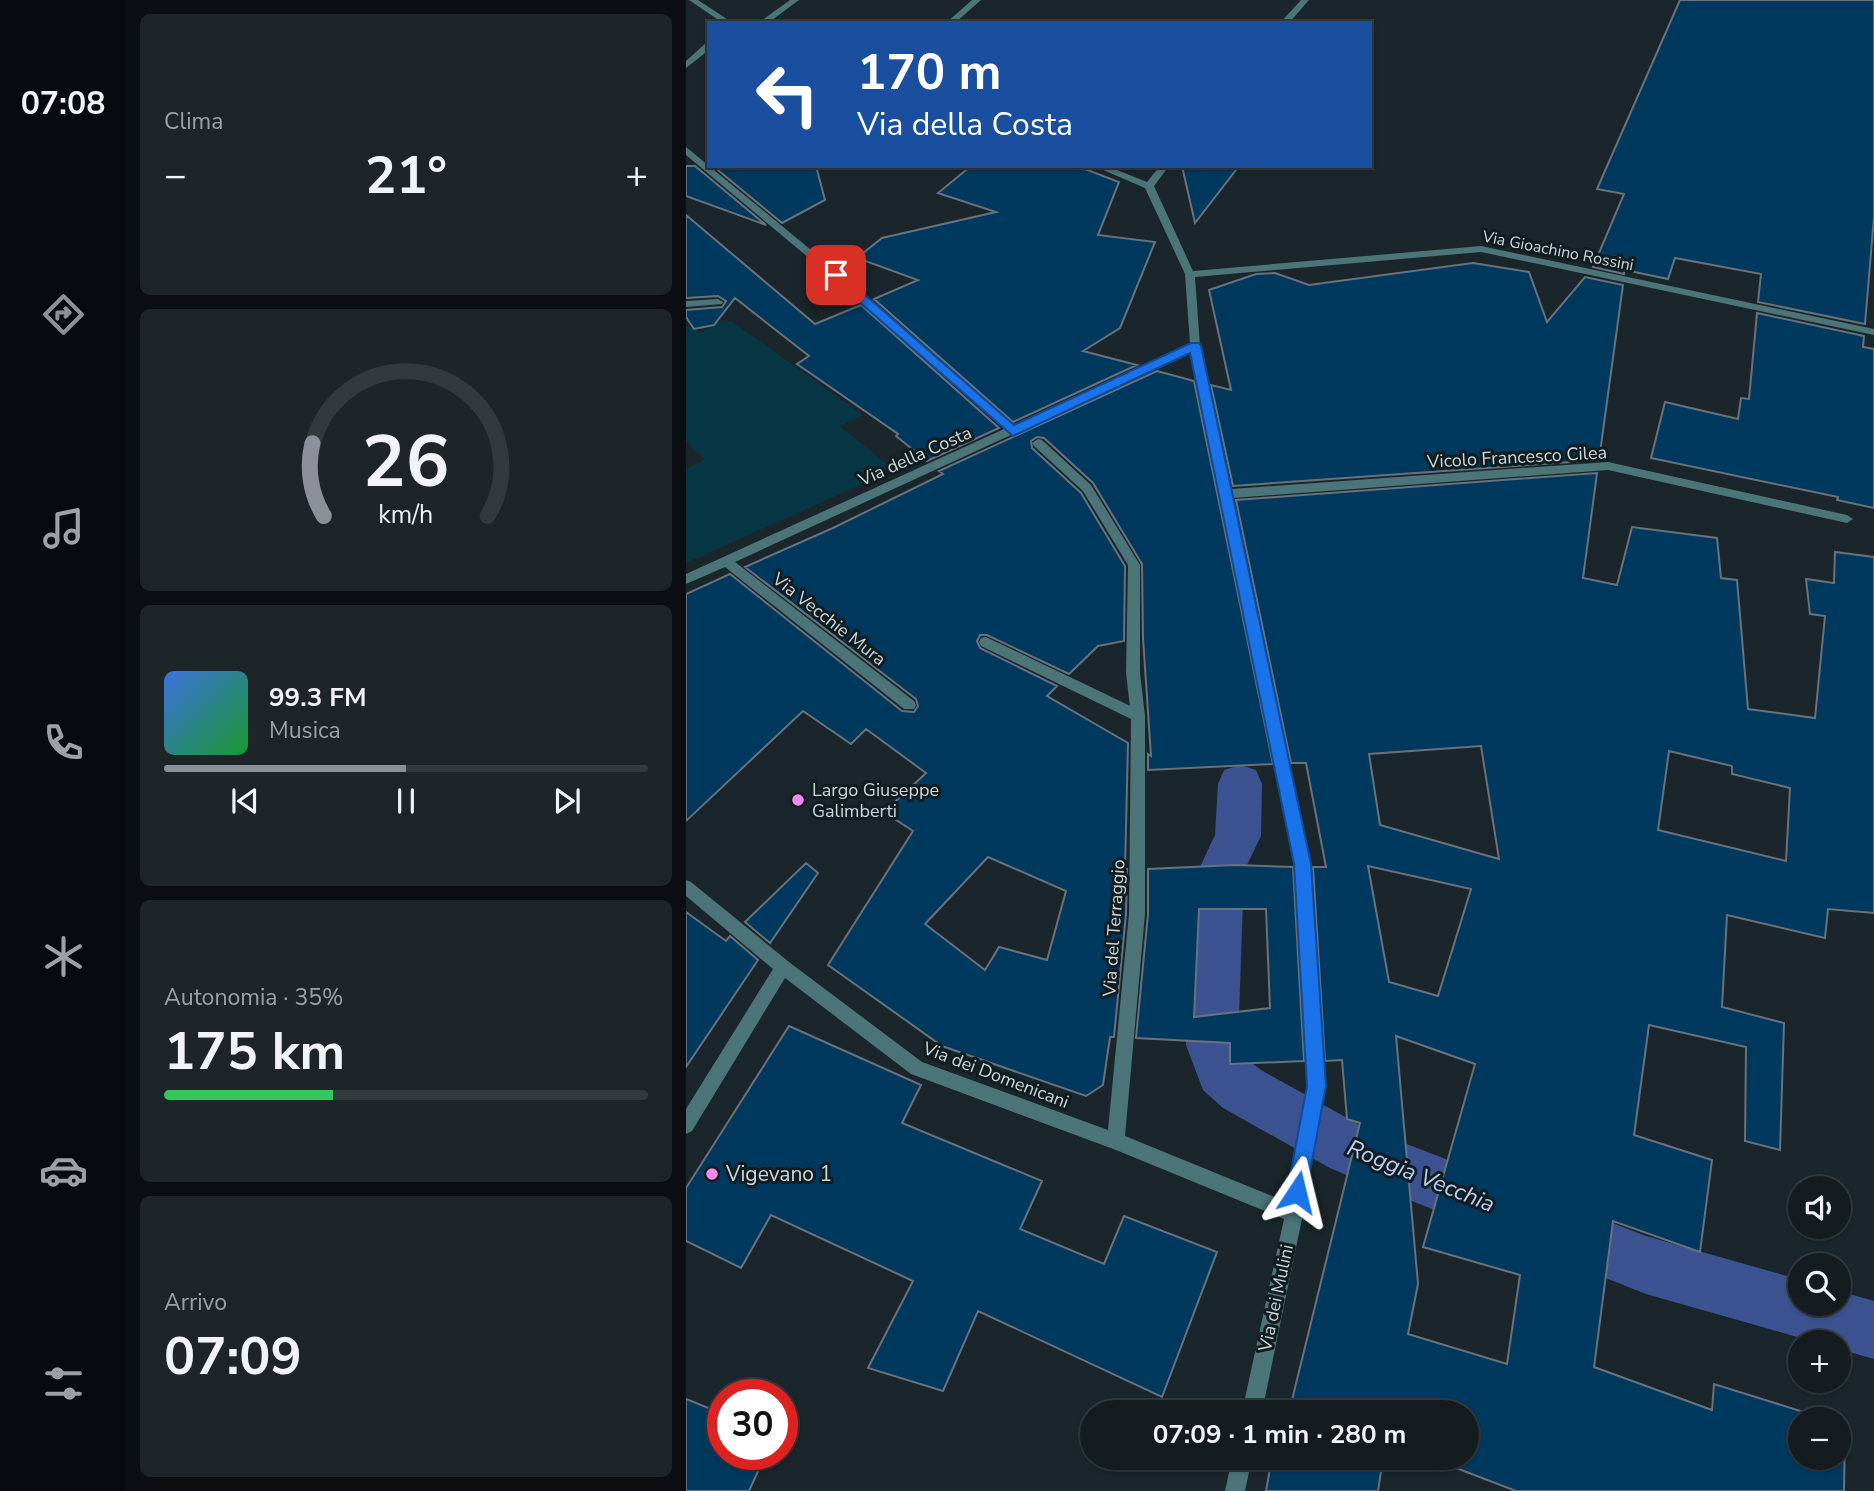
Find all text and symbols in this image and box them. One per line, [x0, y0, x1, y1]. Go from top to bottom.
text: 170 m [857, 39, 1001, 106]
icon: left [742, 49, 833, 140]
text: 07:08 [21, 82, 105, 125]
text: Via della Costa [857, 103, 1073, 146]
text: Clima [164, 106, 224, 137]
text: 21° [365, 140, 447, 211]
text: − [164, 150, 187, 201]
text: + [625, 150, 648, 201]
street label: Via Gioachino Rossini [1479, 225, 1636, 276]
pin [806, 245, 866, 305]
icon: arrive [817, 256, 855, 294]
icon: directions [39, 290, 88, 339]
text: 26 [362, 413, 450, 513]
street label: Via della Costa [854, 420, 975, 492]
street label: Vicolo Francesco Cilea [1425, 440, 1608, 474]
text: km/h [378, 498, 434, 532]
icon: music [39, 504, 88, 553]
street label: Via Vecchie Mura [766, 566, 891, 671]
text: 99.3 FM [269, 680, 366, 715]
text: Musica [269, 715, 341, 746]
icon: phone [39, 718, 88, 767]
place label: Largo Giuseppe Galimberti [812, 778, 939, 823]
icon: previous [226, 782, 264, 820]
icon: pause [387, 782, 425, 820]
icon: next [548, 782, 586, 820]
marker: Largo Giuseppe Galimberti [790, 792, 806, 808]
street label: Via del Terraggio [1097, 859, 1131, 998]
icon: climate [39, 932, 88, 981]
text: Autonomia · 35% [164, 982, 344, 1013]
text: 175 km [164, 1016, 345, 1087]
street label: Via dei Domenicani [919, 1036, 1072, 1114]
water label: Roggia Vecchia [1343, 1132, 1499, 1220]
icon: car [39, 1146, 88, 1195]
position arrow [1260, 1155, 1334, 1229]
place label: Vigevano 1 [725, 1160, 832, 1188]
marker: Vigevano 1 [704, 1166, 720, 1182]
map controls [1788, 1176, 1851, 1470]
button: sound [1788, 1176, 1851, 1239]
street label: Via dei Mulini [1253, 1242, 1299, 1355]
button: search [1788, 1253, 1851, 1316]
text: Arrivo [164, 1287, 227, 1318]
text: 07:09 [164, 1321, 302, 1392]
button: + [1788, 1330, 1851, 1393]
icon: filters [39, 1359, 88, 1408]
speed limit sign: 30 [707, 1379, 798, 1470]
button: − [1788, 1407, 1851, 1470]
text: 07:09 · 1 min · 280 m [1153, 1417, 1406, 1452]

